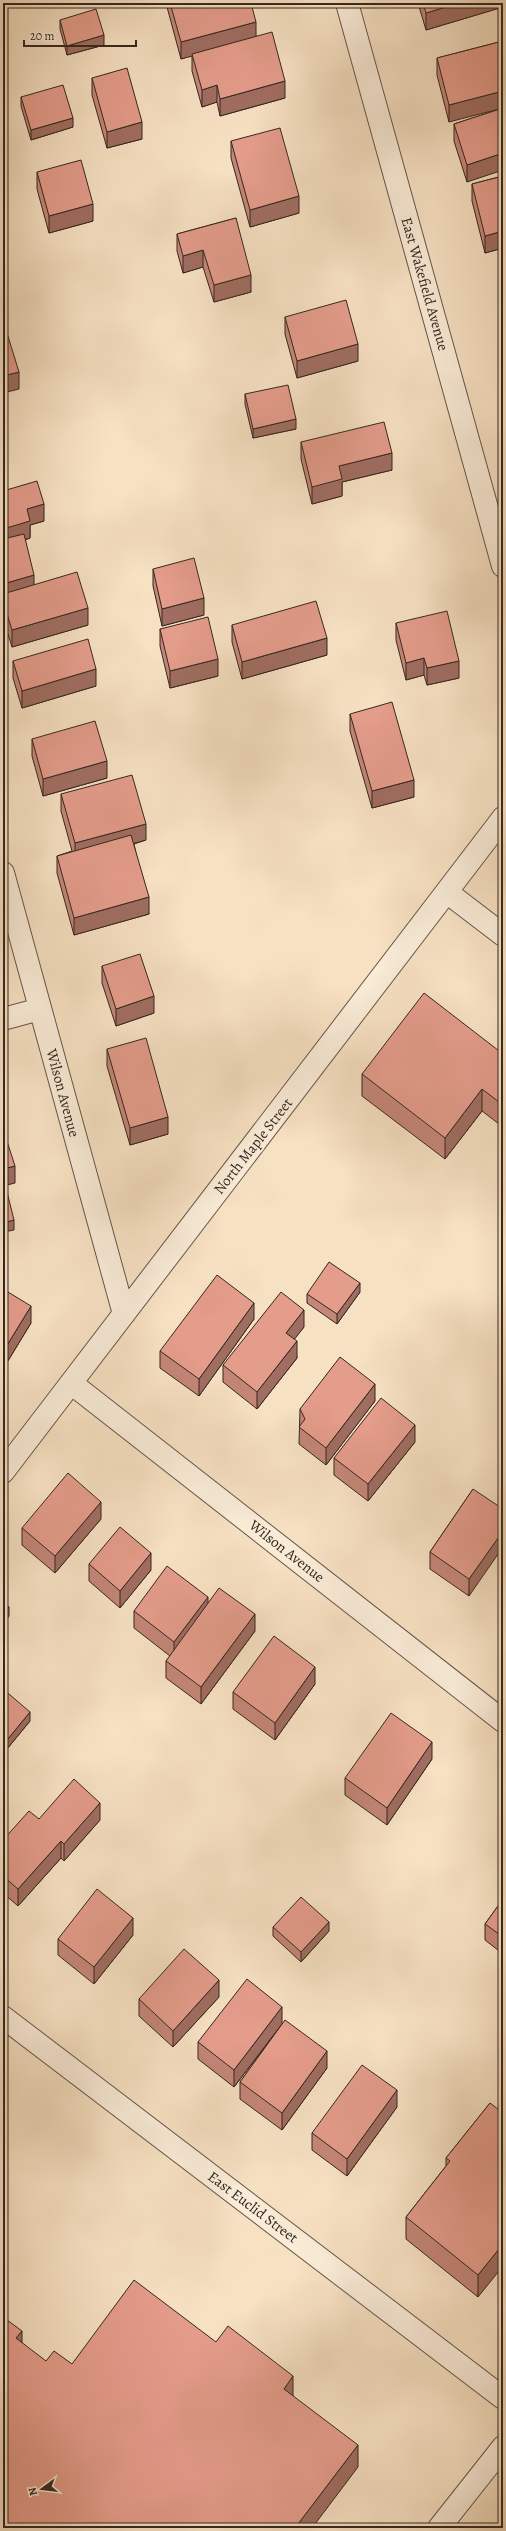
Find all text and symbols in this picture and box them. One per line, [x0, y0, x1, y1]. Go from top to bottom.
scale bar [24, 22, 136, 48]
text: 20 m [30, 28, 54, 44]
street label: East Wakefield Avenue [396, 215, 454, 353]
street label: Wilson Avenue [41, 1046, 84, 1140]
street label: North Maple Street [209, 1094, 297, 1198]
street label: Wilson Avenue [244, 1515, 329, 1587]
street label: East Euclid Street [204, 2166, 302, 2248]
north arrow [22, 2469, 62, 2509]
text: N [25, 2486, 41, 2497]

